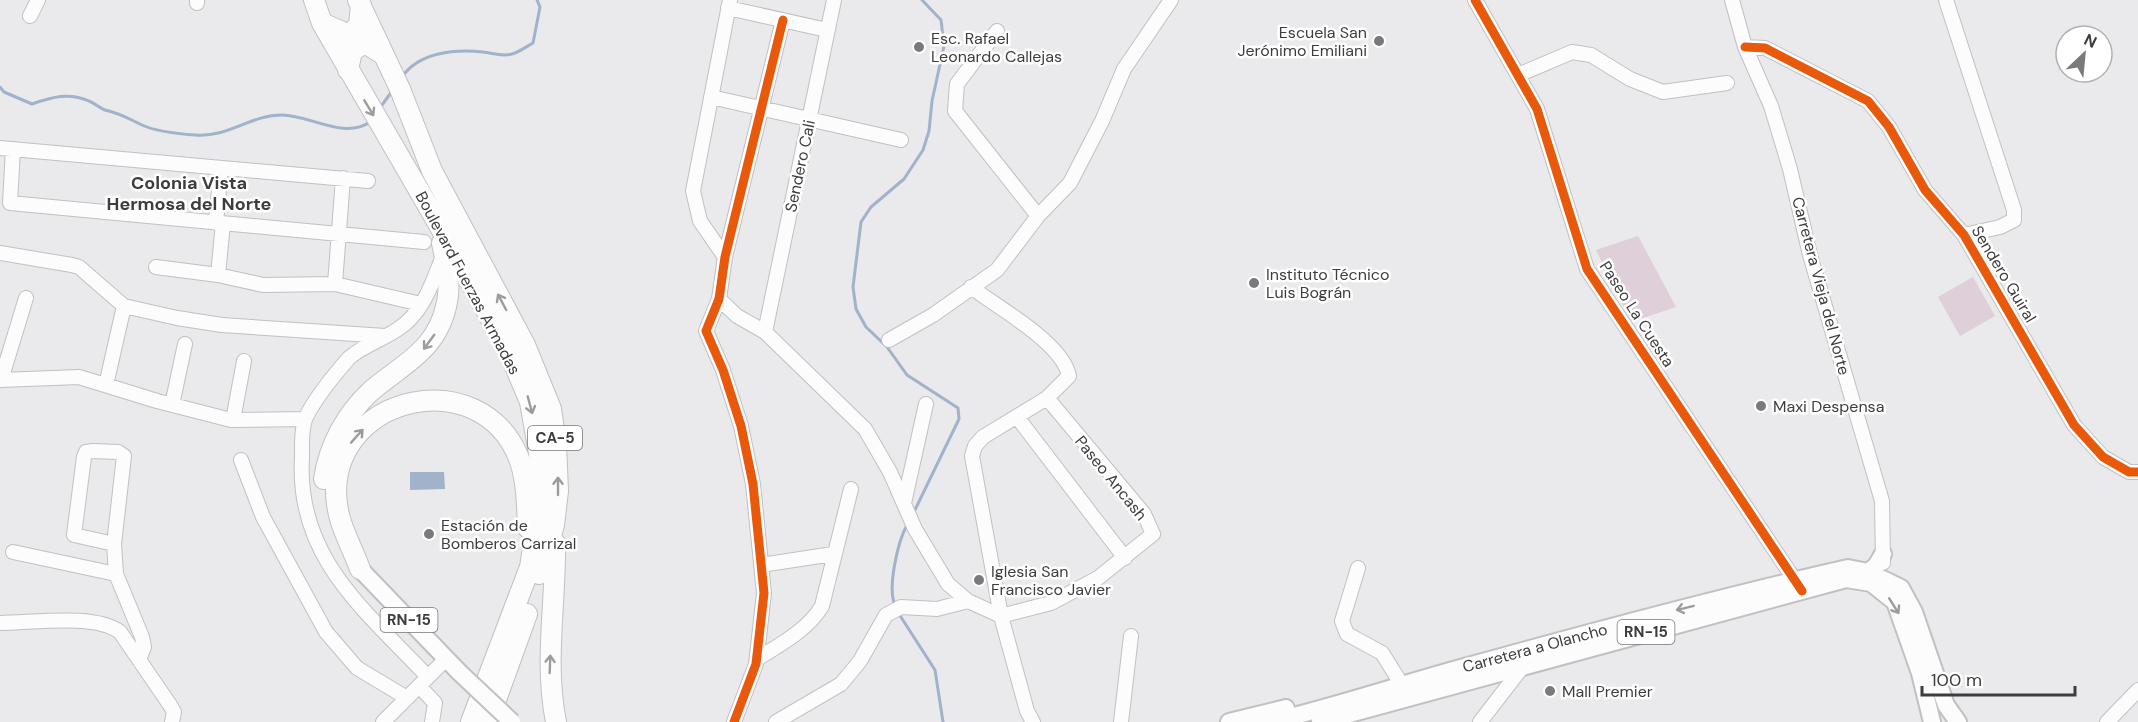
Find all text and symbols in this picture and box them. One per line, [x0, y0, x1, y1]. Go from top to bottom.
place label: Escuela San Jerónimo Emiliani [1237, 22, 1367, 61]
north arrow [2054, 24, 2114, 84]
place label: Esc. Rafael Leonardo Callejas [931, 28, 1062, 67]
text: N [2081, 29, 2100, 53]
marker: Escuela San Jerónimo Emiliani [1372, 34, 1386, 48]
marker: Esc. Rafael Leonardo Callejas [912, 40, 926, 54]
one-way arrow [364, 99, 376, 116]
street label: Sendero Cali [780, 118, 820, 214]
district label: Colonia Vista Hermosa del Norte [107, 171, 272, 216]
street label: Boulevard Fuerzas Armadas [411, 188, 525, 378]
street label: Carretera Vieja del Norte [1787, 195, 1855, 377]
street label: Sendero Guiral [1967, 222, 2041, 326]
street label: Paseo La Cuesta [1595, 257, 1679, 371]
place label: Instituto Técnico Luis Bográn [1266, 264, 1389, 303]
marker: Instituto Técnico Luis Bográn [1247, 276, 1261, 290]
one-way arrow [496, 294, 508, 311]
one-way arrow [423, 333, 435, 349]
one-way arrow [524, 395, 536, 414]
place label: Maxi Despensa [1773, 396, 1884, 417]
marker: Maxi Despensa [1754, 399, 1768, 413]
road number: CA-5 [528, 426, 582, 450]
one-way arrow [350, 429, 364, 444]
street label: Paseo Ancash [1070, 431, 1152, 525]
one-way arrow [552, 476, 564, 496]
place label: Estación de Bomberos Carrizal [441, 515, 576, 554]
marker: Estación de Bomberos Carrizal [422, 527, 436, 541]
place label: Iglesia San Francisco Javier [991, 561, 1111, 600]
marker: Iglesia San Francisco Javier [972, 573, 986, 587]
one-way arrow [1888, 597, 1901, 614]
one-way arrow [1676, 603, 1695, 615]
road number: RN-15 [380, 608, 438, 632]
street label: Carretera a Olancho [1460, 619, 1610, 677]
road number: RN-15 [1618, 620, 1674, 644]
one-way arrow [544, 655, 555, 675]
scale bar [1922, 659, 2075, 697]
text: 100 m [1931, 668, 1982, 692]
place label: Mall Premier [1562, 681, 1653, 702]
marker: Mall Premier [1543, 684, 1557, 698]

